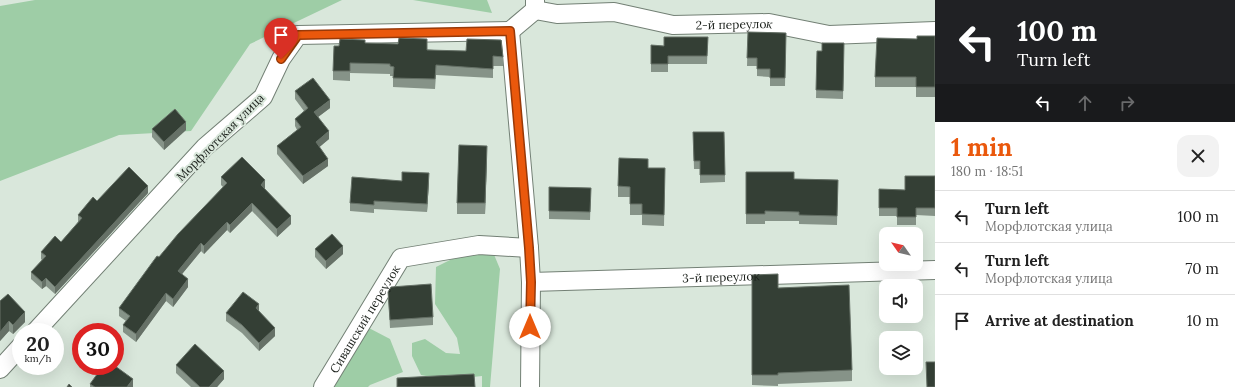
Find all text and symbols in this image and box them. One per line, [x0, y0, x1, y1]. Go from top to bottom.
text: 100 m [1017, 13, 1097, 49]
street label: 2-й переулок [695, 15, 775, 32]
icon: left [951, 16, 1003, 68]
pin [264, 18, 298, 59]
icon: arrive [270, 24, 292, 46]
text: Turn left [1017, 48, 1090, 71]
street label: Морфлотская улица [173, 90, 267, 184]
icon: left [1032, 92, 1054, 114]
icon: ahead [1074, 92, 1096, 114]
icon: right [1116, 92, 1138, 114]
text: 1 min [951, 132, 1012, 163]
button: close [1177, 135, 1219, 177]
text: 180 m · 18:51 [951, 163, 1023, 180]
text: Turn left [985, 199, 1049, 218]
icon: left [951, 206, 973, 228]
text: 100 m [1178, 207, 1219, 226]
text: Морфлотская улица [985, 218, 1113, 235]
north arrow [879, 227, 923, 271]
map controls [879, 227, 923, 375]
text: Turn left [985, 251, 1049, 270]
icon: left [951, 258, 973, 280]
text: 70 m [1185, 259, 1219, 278]
street label: Сивашский переулок [326, 261, 403, 375]
street label: 3-й переулок [682, 268, 761, 285]
text: Морфлотская улица [985, 270, 1113, 287]
button: sound [879, 279, 923, 323]
position arrow [509, 306, 551, 348]
icon: arrive [951, 310, 973, 332]
text: Arrive at destination [985, 311, 1134, 330]
text: 10 m [1187, 311, 1219, 330]
speed limit sign: 30 [72, 323, 124, 375]
text: 20 [26, 331, 50, 356]
button: layers [879, 331, 923, 375]
text: km/h [24, 352, 52, 365]

